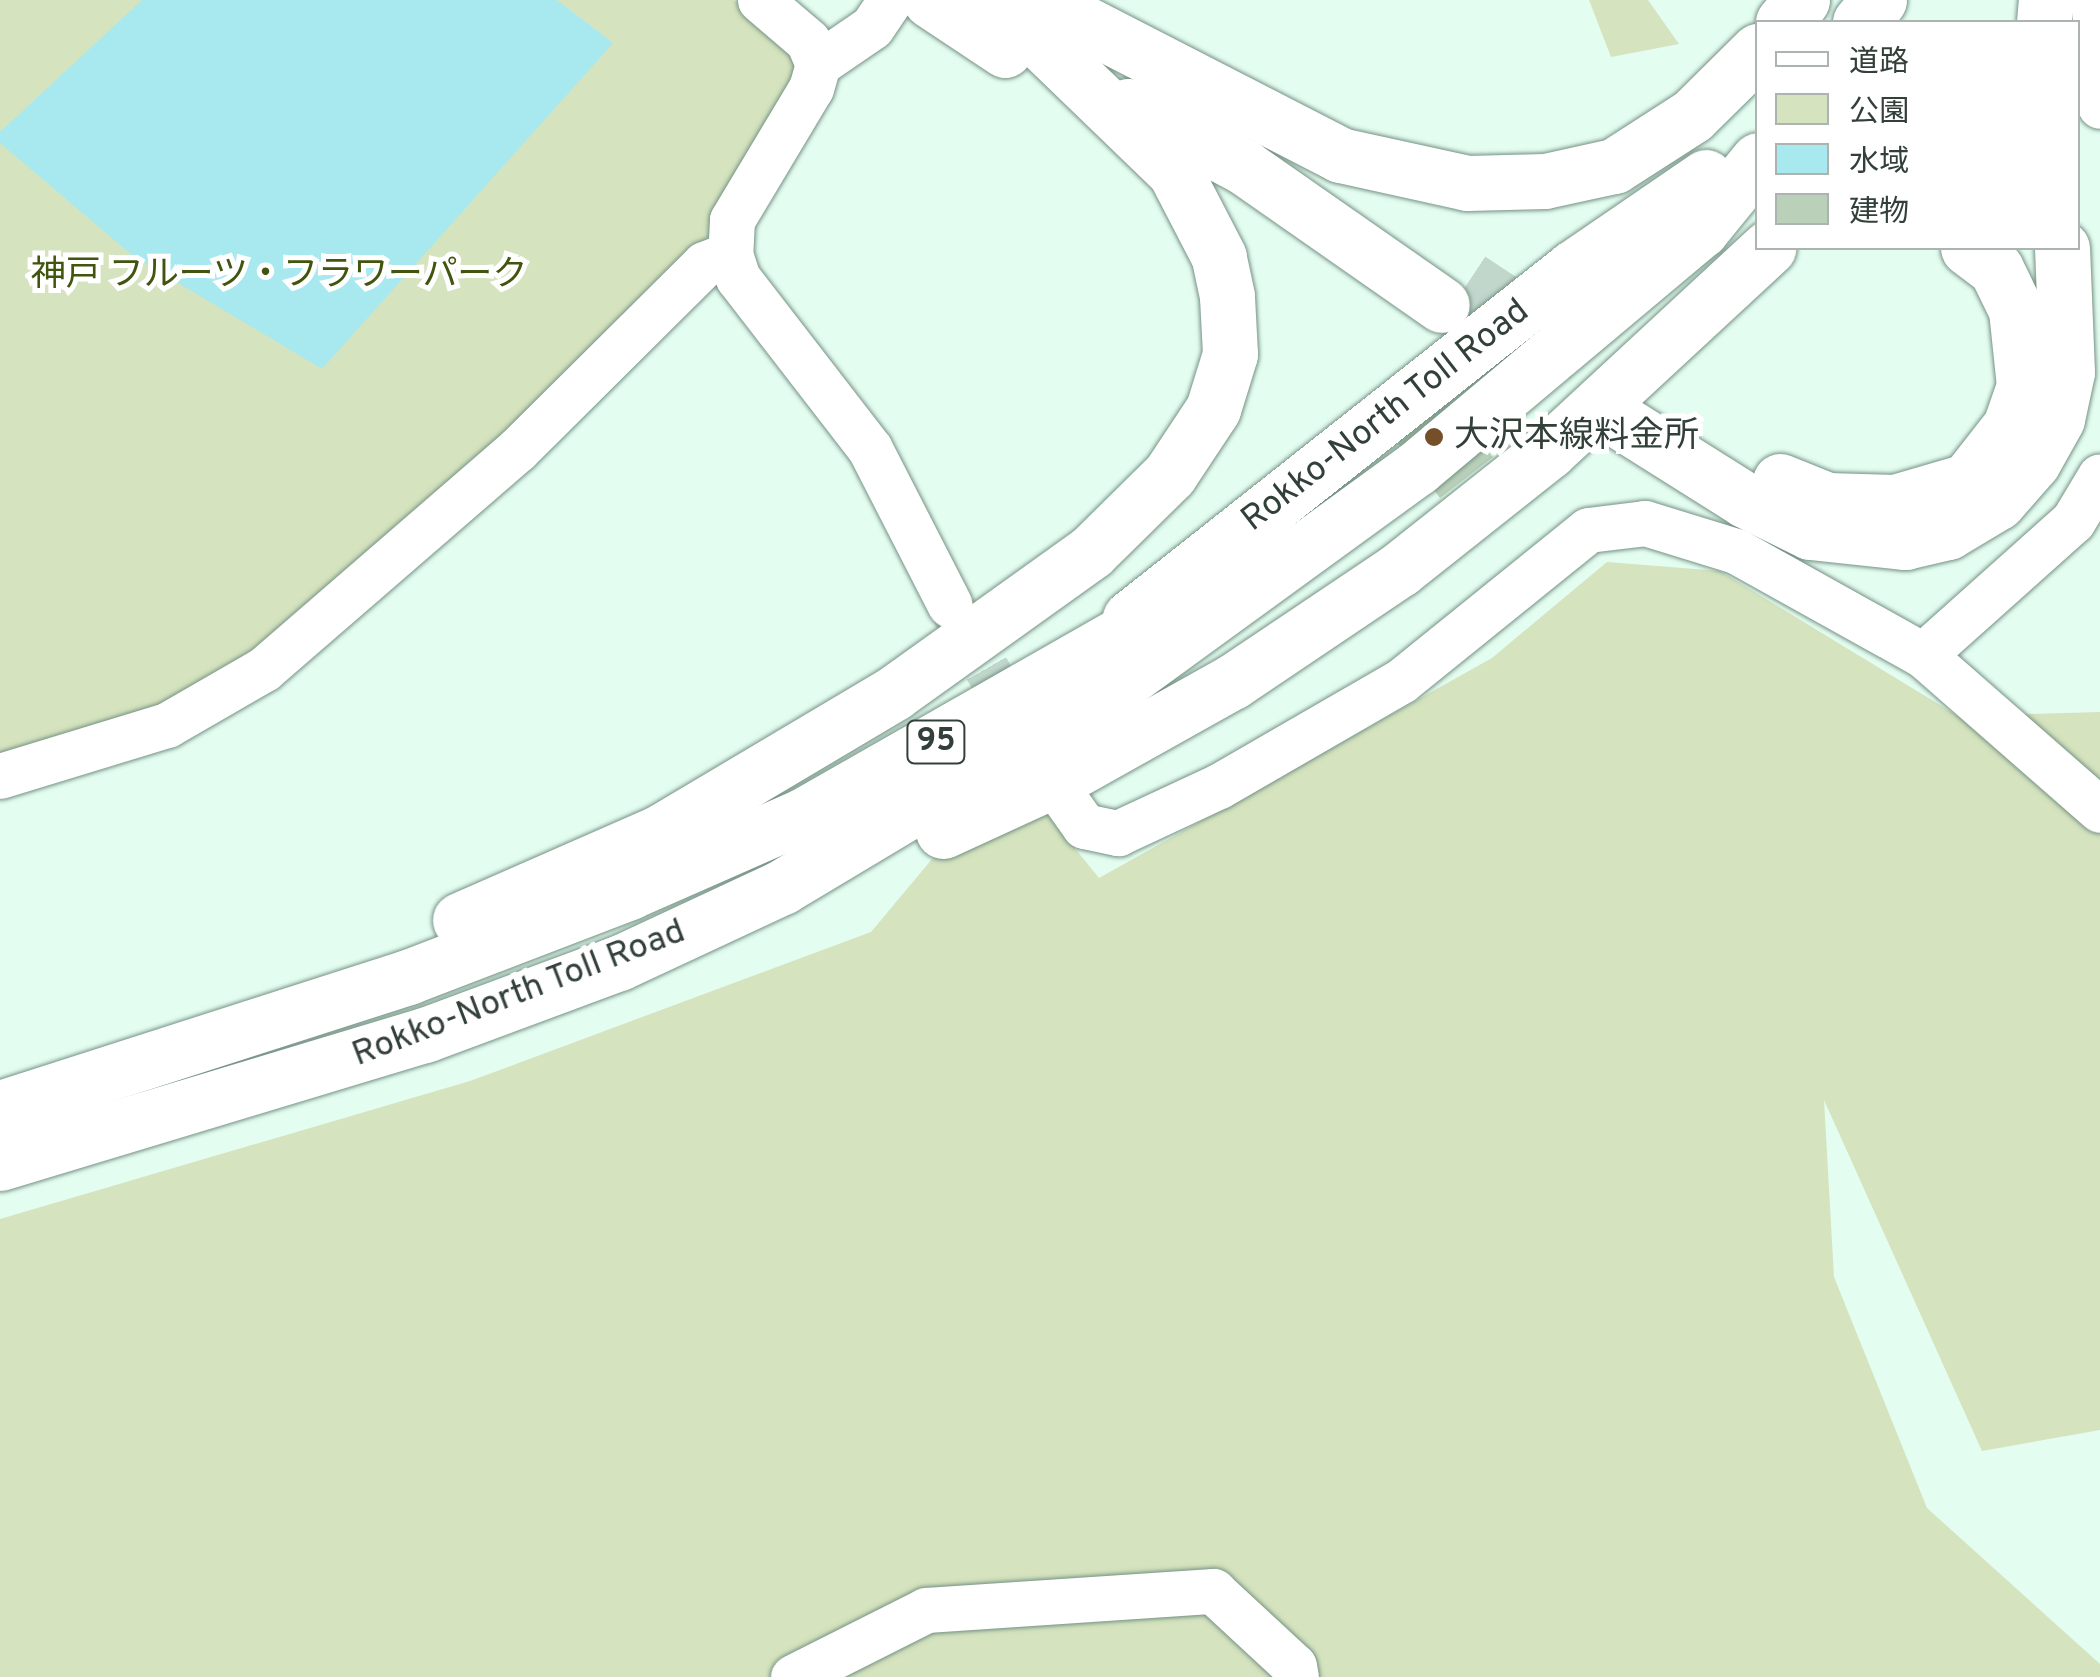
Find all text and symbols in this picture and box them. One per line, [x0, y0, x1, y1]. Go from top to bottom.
legend [1755, 20, 2080, 250]
text: 道路 [1849, 45, 1909, 82]
text: 公園 [1849, 95, 1909, 132]
text: 水域 [1849, 145, 1909, 182]
text: 建物 [1849, 195, 1909, 232]
park label: 神戸 フルーツ・フラワーパーク [30, 255, 528, 297]
street label: Rokko-North Toll Road [1233, 290, 1539, 542]
place label: 大沢本線料金所 [1454, 416, 1699, 458]
marker: 大沢本線料金所 [1423, 426, 1445, 448]
road number: 95 [906, 715, 966, 769]
street label: Rokko-North Toll Road [346, 911, 692, 1077]

